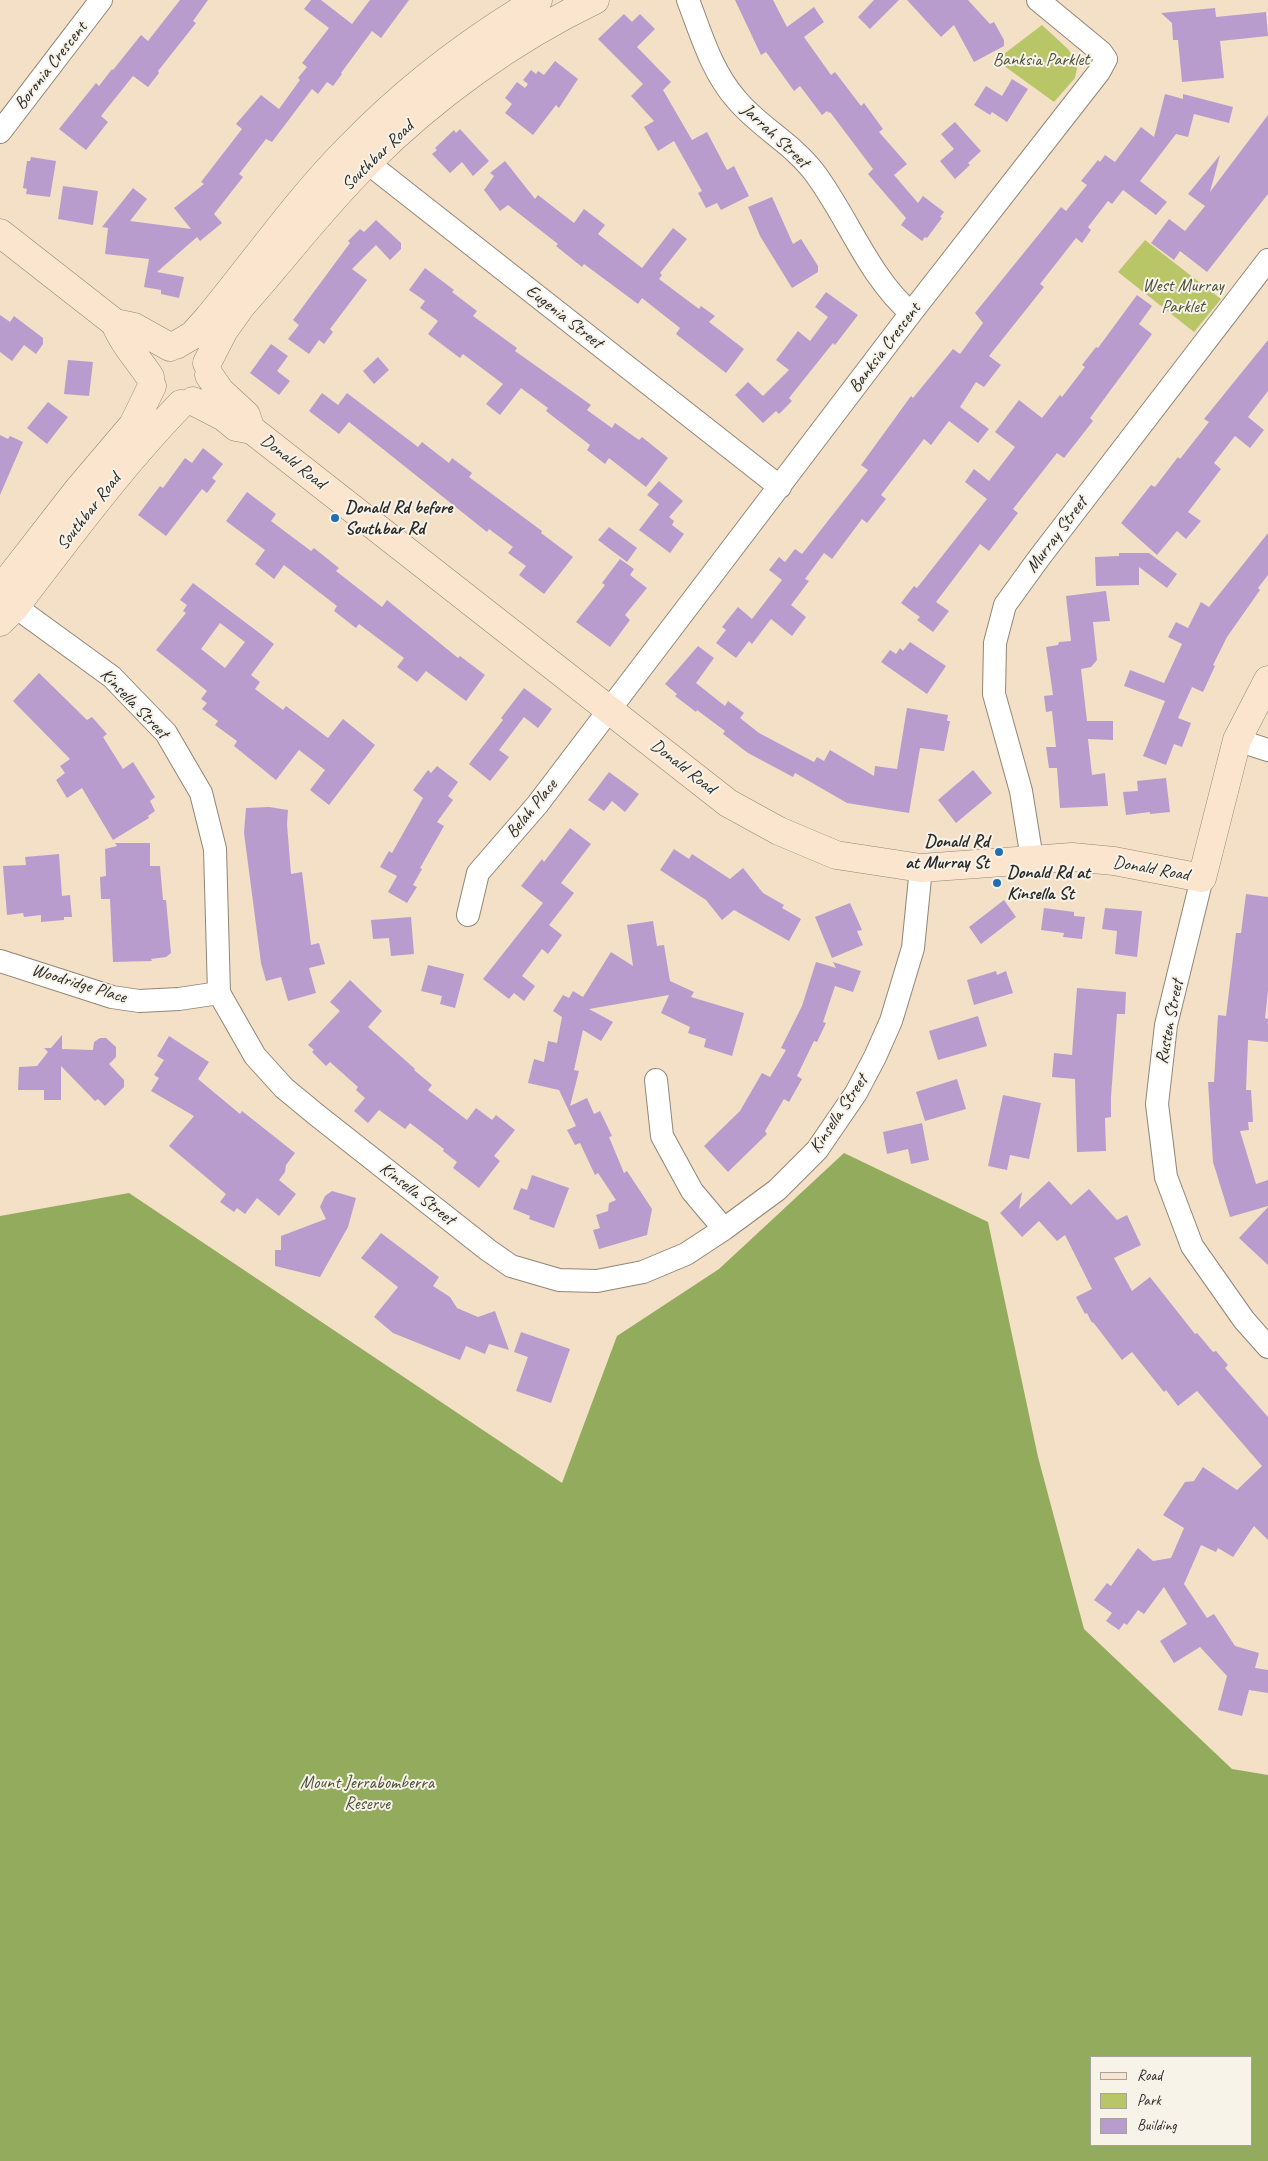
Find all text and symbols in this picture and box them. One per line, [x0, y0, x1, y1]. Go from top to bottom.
street label: Boronia Crescent [10, 18, 92, 114]
park label: Banksia Parklet [993, 49, 1089, 71]
street label: Jarrah Street [737, 99, 813, 173]
street label: Southbar Road [337, 116, 419, 196]
park label: West Murray Parklet [1142, 275, 1224, 318]
street label: Eugenia Street [521, 280, 607, 354]
street label: Banksia Crescent [844, 299, 926, 397]
street label: Donald Road [256, 430, 330, 494]
street label: Southbar Road [52, 469, 126, 555]
street label: Murray Street [1021, 493, 1093, 577]
place label: Donald Rd before Southbar Rd [345, 497, 452, 540]
marker: Donald Rd before Southbar Rd [329, 512, 341, 524]
street label: Kinsella Street [95, 664, 173, 744]
street label: Donald Road [646, 735, 720, 799]
street label: Belah Place [502, 775, 562, 843]
place label: Donald Rd at Murray St [905, 831, 989, 874]
marker: Donald Rd at Murray St [993, 846, 1005, 858]
street label: Donald Road [1111, 852, 1191, 886]
place label: Donald Rd at Kinsella St [1007, 862, 1090, 904]
marker: Donald Rd at Kinsella St [991, 877, 1003, 889]
street label: Woodridge Place [29, 959, 129, 1009]
street label: Rusten Street [1151, 978, 1189, 1066]
street label: Kinsella Street [805, 1071, 873, 1157]
street label: Kinsella Street [375, 1158, 459, 1230]
park label: Mount Jerrabomberra Reserve [300, 1772, 434, 1815]
legend [1090, 2056, 1253, 2146]
text: Road [1137, 2066, 1162, 2085]
text: Park [1137, 2091, 1161, 2110]
text: Building [1137, 2116, 1176, 2135]

